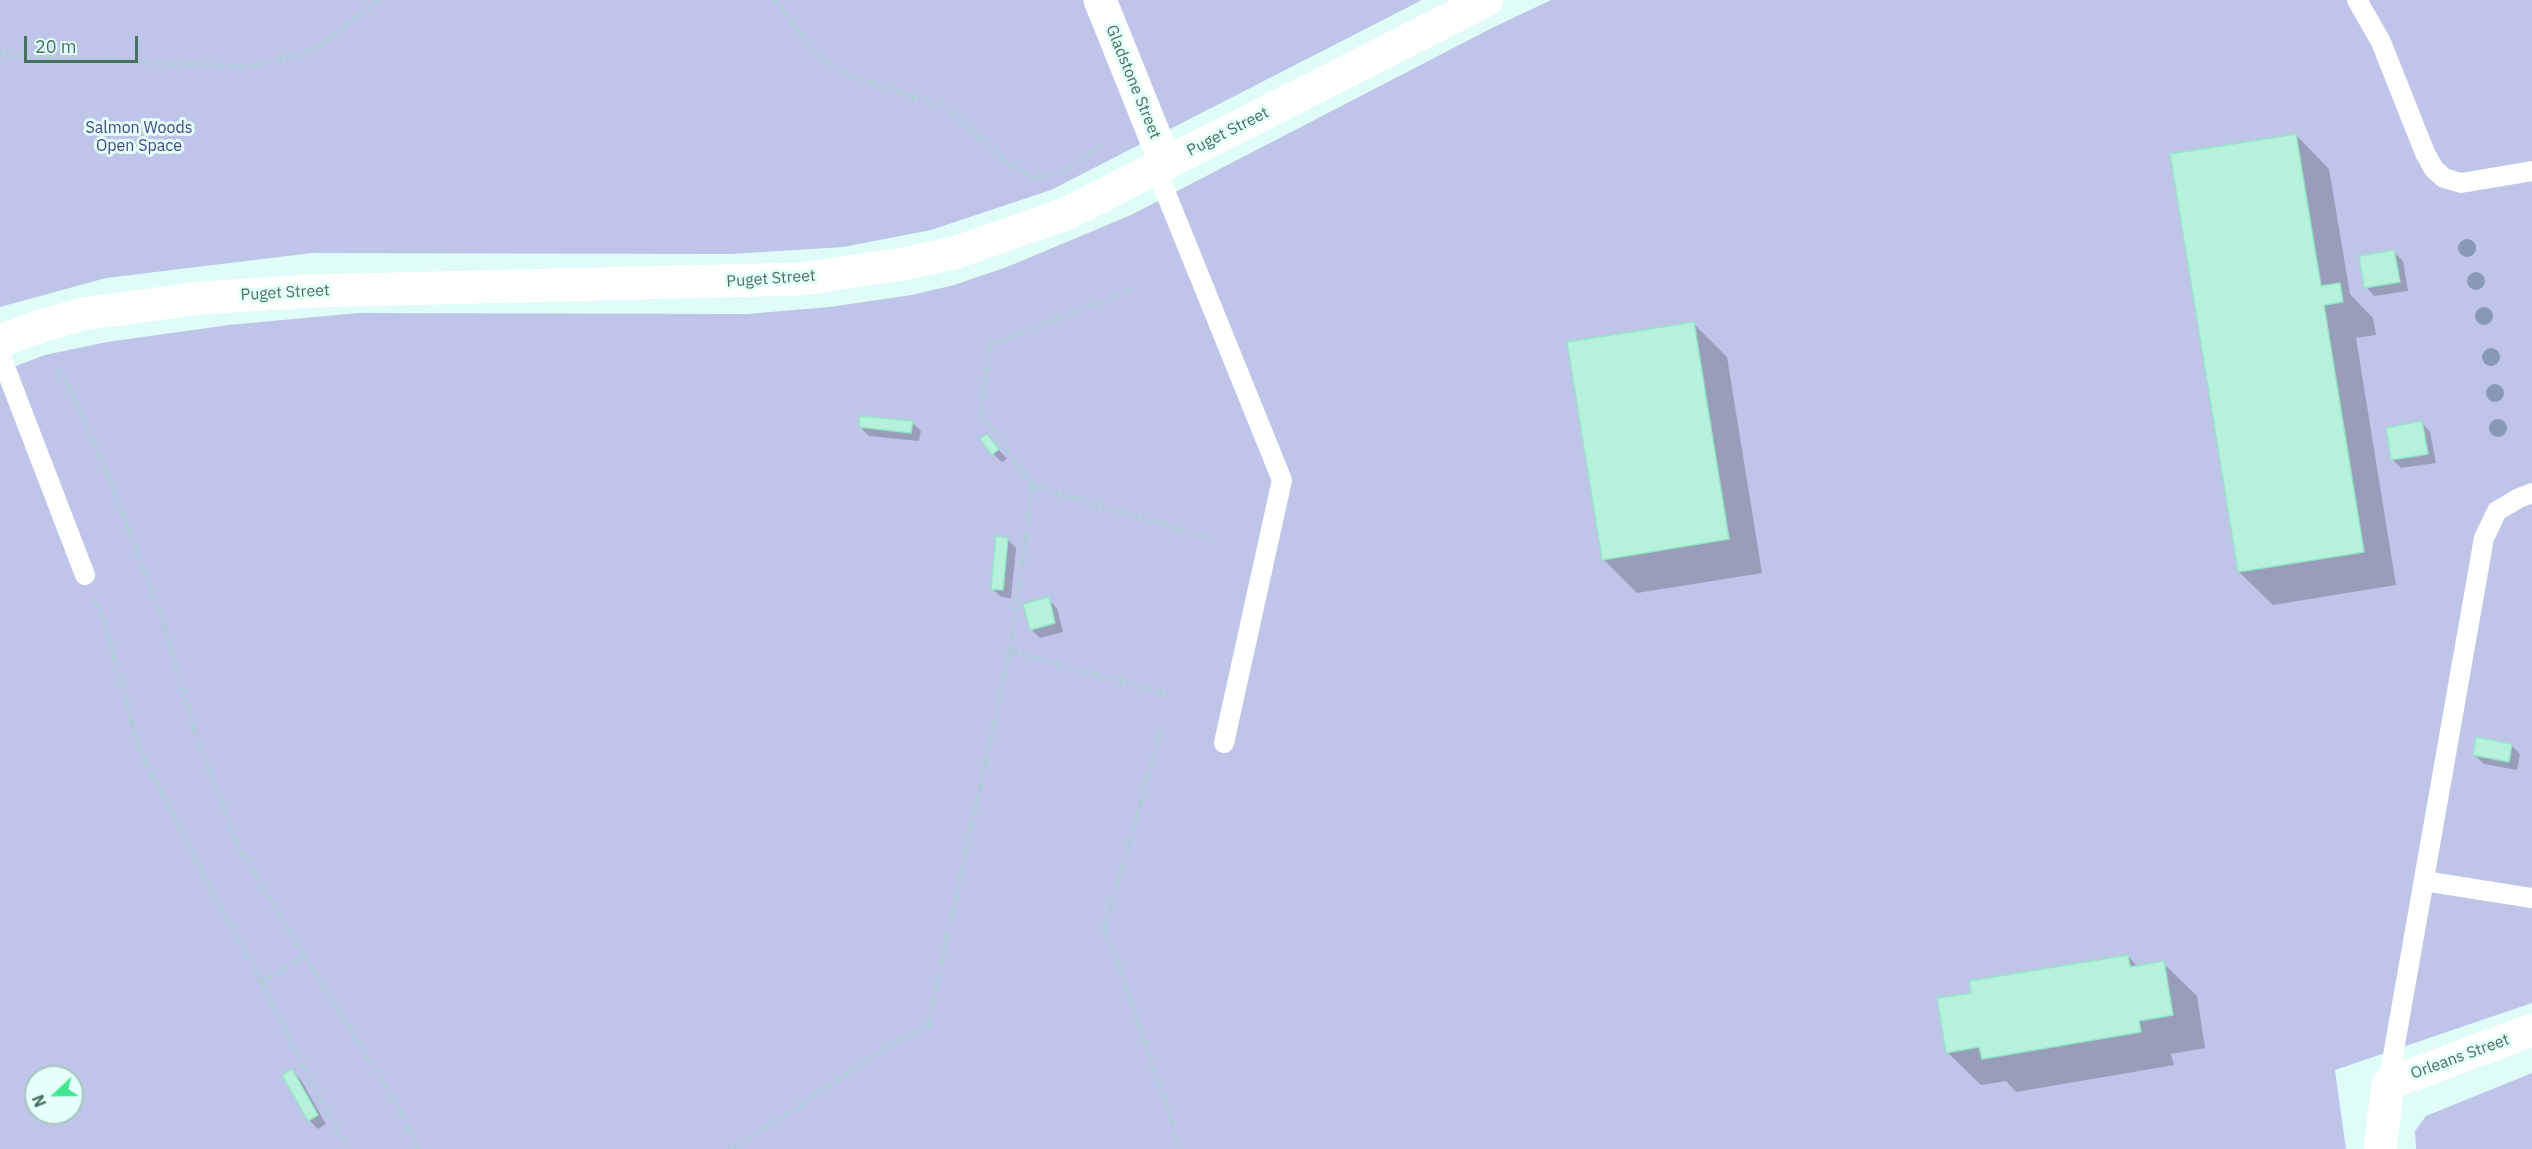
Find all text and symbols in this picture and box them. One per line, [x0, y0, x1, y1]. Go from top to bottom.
street label: Gladstone Street [1101, 22, 1165, 142]
scale bar [27, 24, 141, 62]
text: 20 m [35, 35, 77, 58]
street label: Puget Street [1184, 103, 1272, 161]
park label: Salmon Woods Open Space [86, 118, 192, 156]
street label: Puget Street [726, 266, 816, 292]
street label: Puget Street [240, 281, 330, 305]
street label: Orleans Street [2408, 1030, 2512, 1084]
north arrow [24, 1065, 84, 1125]
text: N [28, 1092, 51, 1110]

